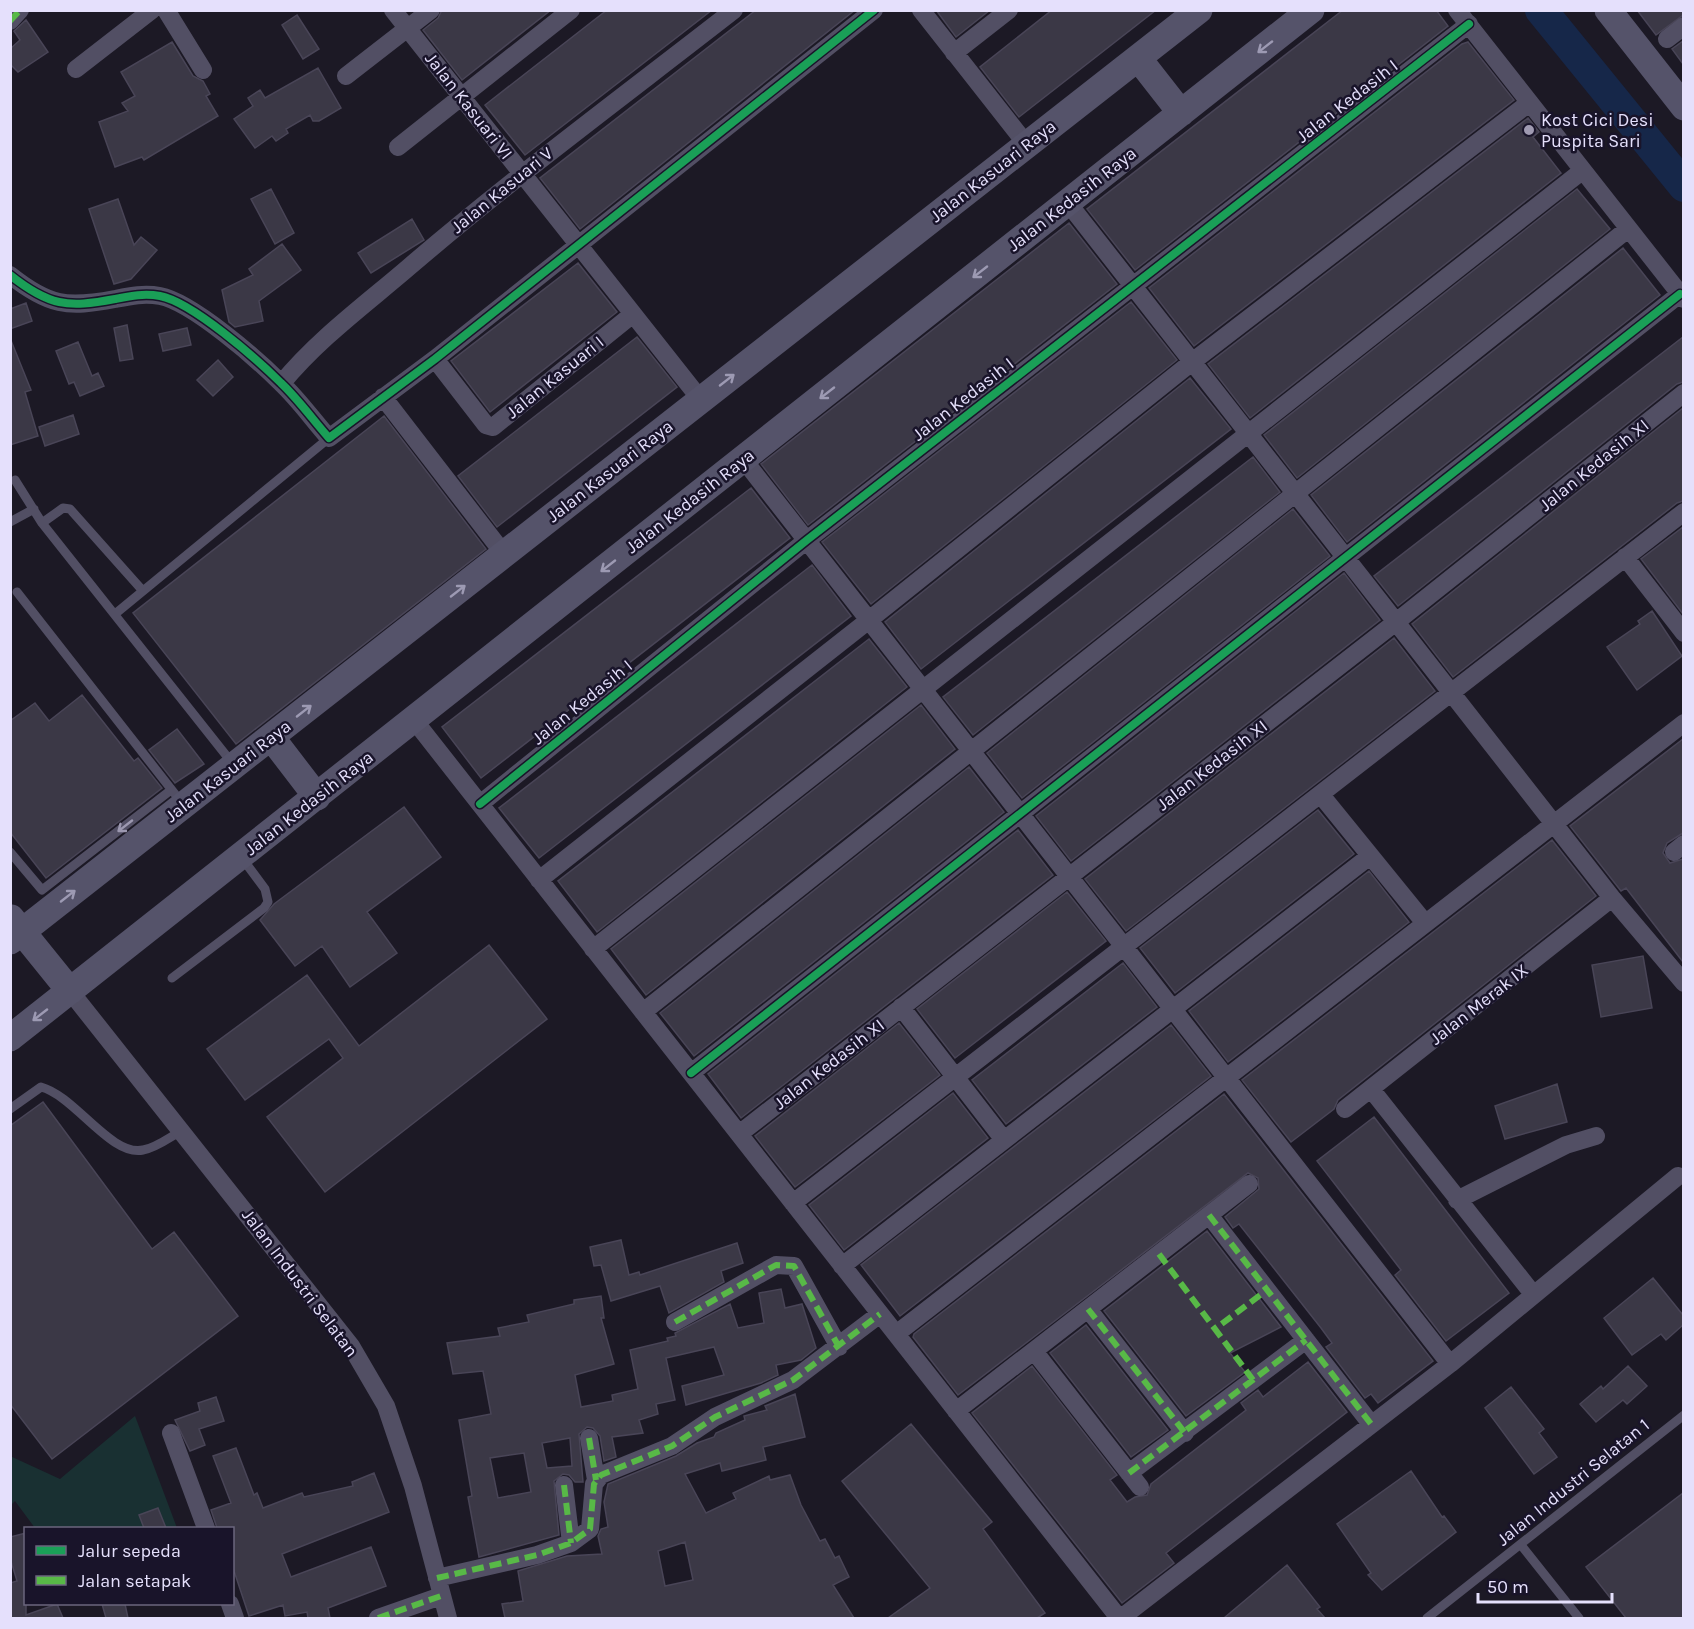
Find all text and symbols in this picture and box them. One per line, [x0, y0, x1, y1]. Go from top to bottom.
one-way arrow [1257, 40, 1273, 53]
street label: Jalan Kasuari VI [420, 48, 518, 164]
street label: Jalan Kedasih I [1292, 54, 1402, 148]
place label: Kost Cici Desi Puspita Sari [1541, 109, 1654, 152]
street label: Jalan Kasuari Raya [926, 115, 1060, 227]
marker: Kost Cici Desi Puspita Sari [1522, 123, 1536, 137]
street label: Jalan Kasuari V [447, 142, 557, 238]
street label: Jalan Kedasih Raya [1003, 142, 1141, 256]
one-way arrow [972, 265, 988, 278]
street label: Jalan Kasuari I [502, 331, 608, 423]
street label: Jalan Kedasih I [908, 352, 1018, 446]
one-way arrow [719, 373, 735, 386]
one-way arrow [819, 386, 835, 399]
street label: Jalan Kedasih XI [1535, 414, 1653, 516]
street label: Jalan Kasuari Raya [543, 415, 677, 527]
street label: Jalan Kedasih Raya [621, 444, 759, 558]
one-way arrow [601, 559, 617, 572]
one-way arrow [449, 584, 465, 597]
street label: Jalan Kedasih I [527, 655, 637, 749]
one-way arrow [296, 705, 312, 718]
street label: Jalan Kasuari Raya [161, 715, 295, 827]
street label: Jalan Kedasih XI [1152, 715, 1272, 815]
street label: Jalan Kedasih Raya [240, 746, 378, 860]
one-way arrow [117, 819, 133, 832]
one-way arrow [60, 889, 76, 902]
street label: Jalan Merak IX [1425, 959, 1533, 1049]
one-way arrow [33, 1008, 49, 1021]
street label: Jalan Kedasih XI [769, 1014, 889, 1114]
street label: Jalan Industri Selatan [237, 1205, 363, 1361]
street label: Jalan Industri Selatan 1 [1492, 1414, 1654, 1550]
legend [24, 1527, 234, 1605]
text: Jalur sepeda [78, 1540, 181, 1562]
scale bar [1478, 1566, 1612, 1604]
text: Jalan setapak [78, 1570, 191, 1592]
text: 50 m [1487, 1576, 1529, 1598]

